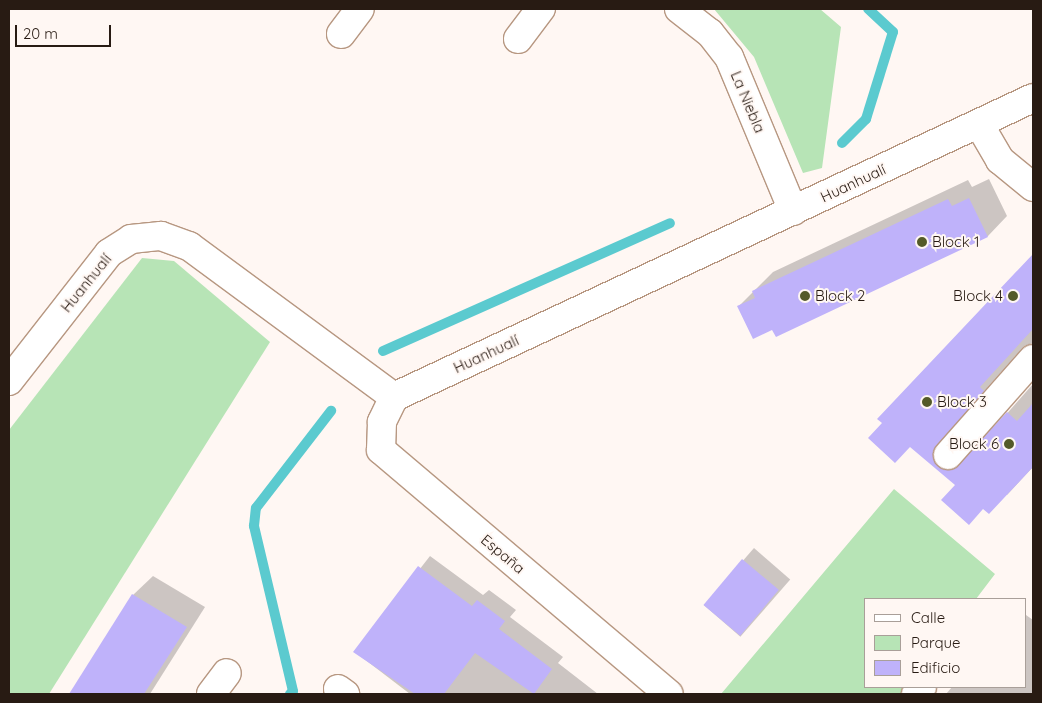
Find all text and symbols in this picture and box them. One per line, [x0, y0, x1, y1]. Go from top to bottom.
scale bar [18, 15, 114, 47]
text: 20 m [23, 24, 58, 43]
street label: La Niebla [727, 68, 769, 136]
street label: Huanhualí [818, 160, 888, 206]
place label: Block 1 [932, 233, 980, 251]
marker: Block 1 [916, 236, 928, 248]
street label: Huanhualí [57, 250, 115, 316]
place label: Block 2 [815, 287, 865, 305]
place label: Block 4 [953, 287, 1003, 305]
marker: Block 2 [799, 290, 811, 302]
marker: Block 4 [1007, 290, 1019, 302]
street label: Huanhualí [451, 331, 521, 377]
place label: Block 3 [937, 393, 987, 411]
marker: Block 3 [921, 396, 933, 408]
place label: Block 6 [949, 435, 999, 453]
marker: Block 6 [1003, 438, 1015, 450]
street label: España [477, 531, 529, 577]
legend [864, 598, 1027, 688]
text: Calle [911, 608, 945, 627]
text: Parque [911, 633, 961, 652]
text: Edificio [911, 658, 960, 677]

